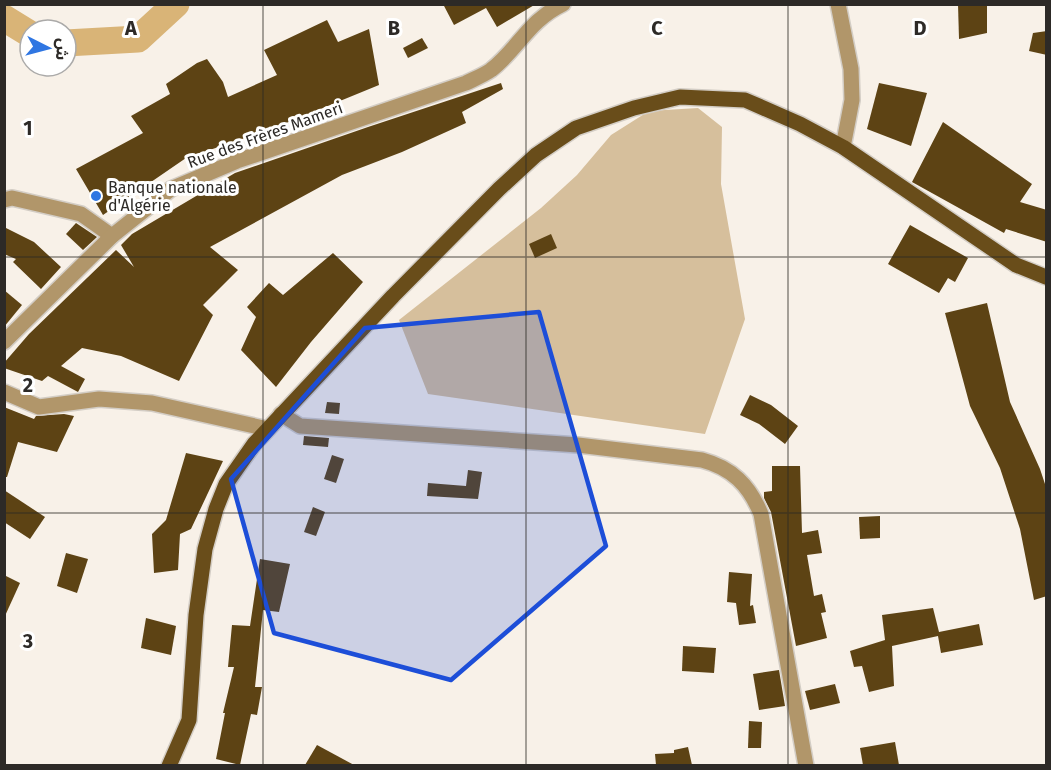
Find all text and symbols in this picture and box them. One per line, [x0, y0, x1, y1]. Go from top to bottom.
text: A [124, 16, 138, 40]
text: B [388, 16, 400, 40]
text: C [651, 16, 663, 40]
text: D [913, 16, 927, 40]
north arrow [18, 18, 78, 78]
text: ش [52, 38, 73, 61]
street label: Rue des Frères Mameri [185, 98, 345, 172]
text: 1 [23, 116, 33, 140]
place label: Banque nationale d'Algérie [108, 178, 237, 215]
marker: Banque nationale d'Algérie [89, 189, 103, 203]
text: 2 [23, 373, 33, 397]
text: 3 [22, 629, 33, 653]

